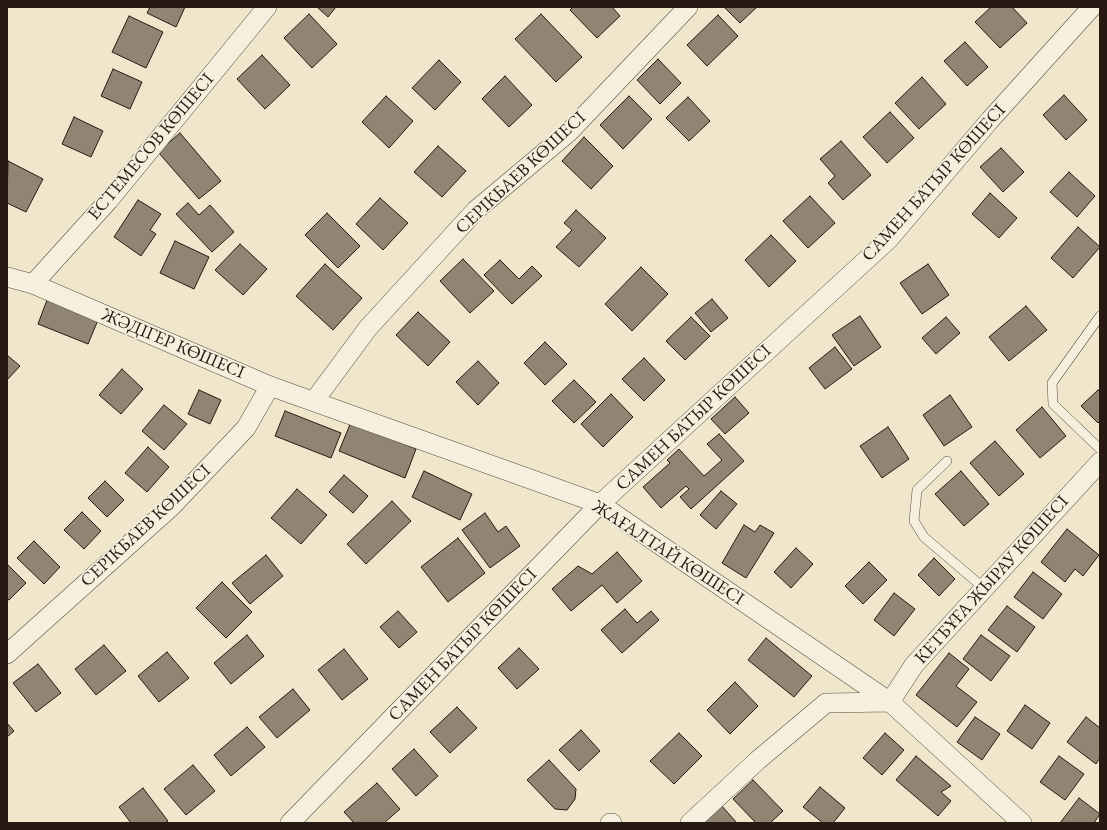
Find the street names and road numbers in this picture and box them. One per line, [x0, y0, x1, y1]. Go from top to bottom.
street label: ЕСТЕМЕСОВ КӨШЕСІ [83, 69, 219, 225]
street label: САМЕН БАТЫР КӨШЕСІ [858, 100, 1010, 266]
street label: СЕРІКБАЕВ КӨШЕСІ [451, 107, 591, 239]
street label: ЖӘДІГЕР КӨШЕСІ [98, 304, 248, 384]
street label: САМЕН БАТЫР КӨШЕСІ [612, 340, 776, 496]
street label: СЕРІКБАЕВ КӨШЕСІ [76, 460, 216, 592]
street label: КЕТБҰҒА ЖЫРАУ КӨШЕСІ [911, 491, 1073, 669]
street label: ЖАҒАЛТАЙ КӨШЕСІ [588, 496, 748, 610]
street label: САМЕН БАТЫР КӨШЕСІ [384, 564, 542, 726]

